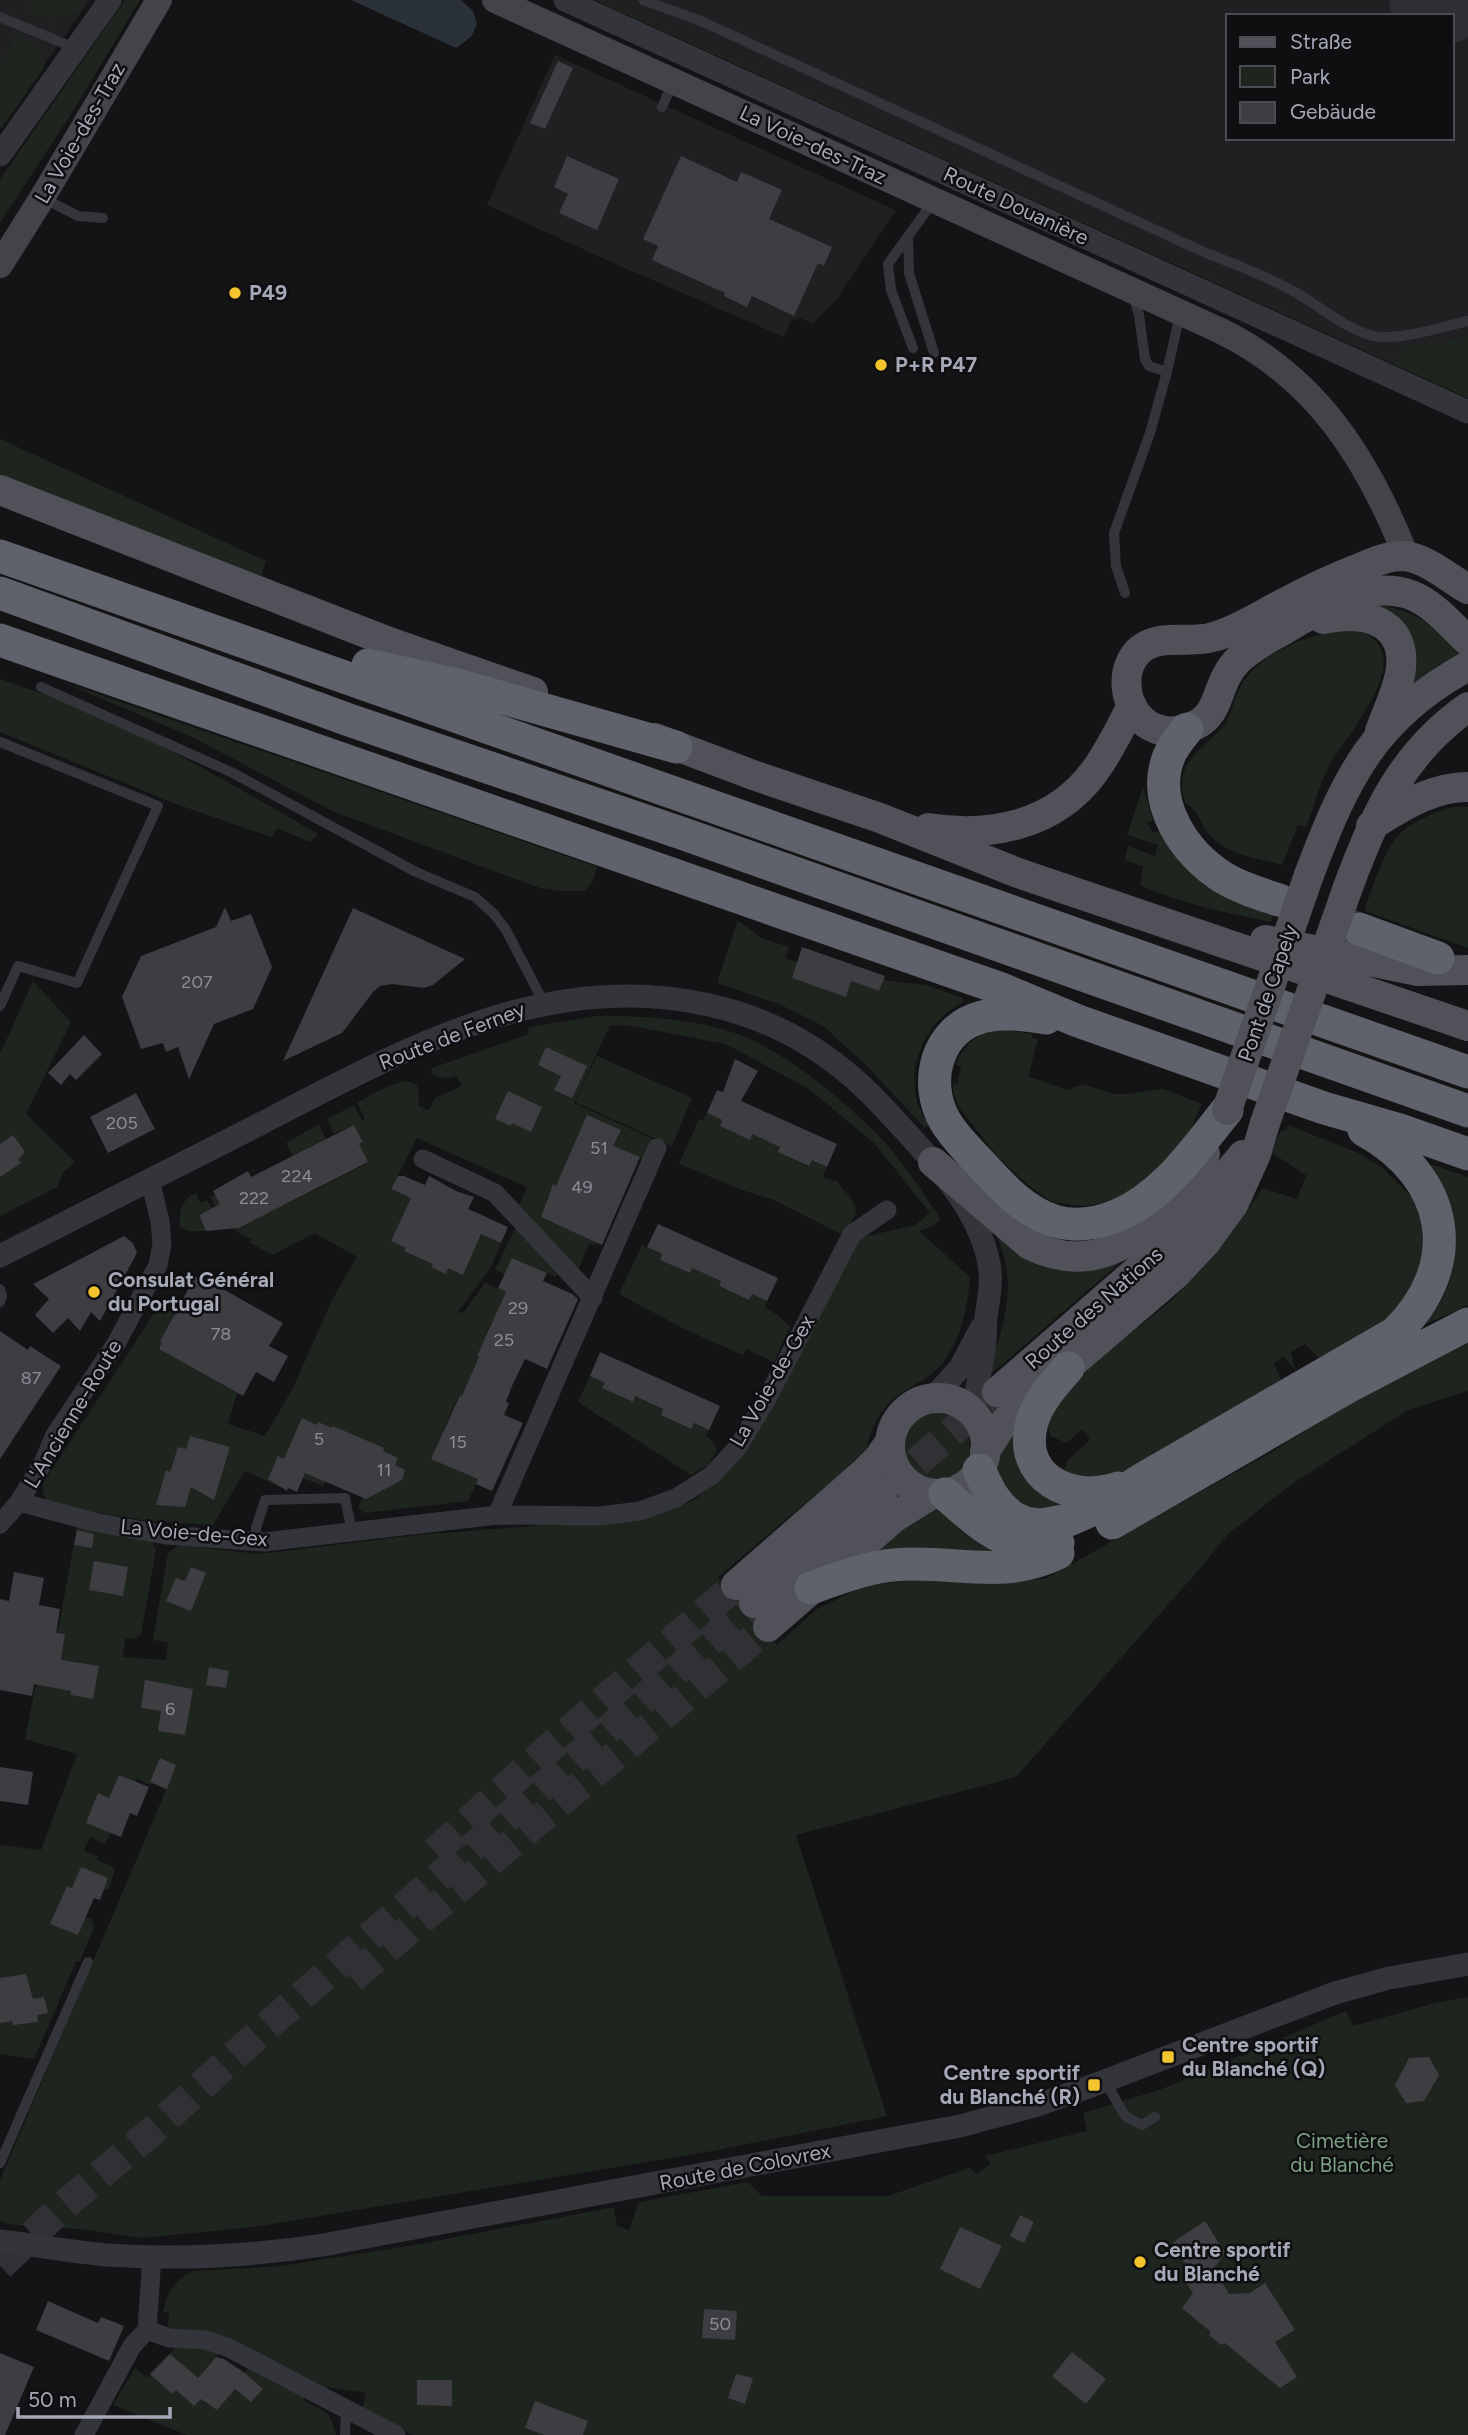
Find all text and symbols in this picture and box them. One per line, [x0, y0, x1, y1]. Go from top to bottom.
legend [1226, 14, 1454, 140]
text: Straße [1290, 29, 1352, 54]
street label: La Voie-des-Traz [29, 58, 130, 208]
text: Park [1290, 64, 1331, 89]
text: Gebäude [1290, 99, 1376, 124]
street label: La Voie-des-Traz [736, 100, 890, 189]
street label: Route Douanière [940, 161, 1093, 250]
place label: P49 [249, 280, 287, 305]
marker: P49 [227, 285, 243, 301]
place label: P+R P47 [895, 352, 977, 377]
marker: P+R P47 [873, 357, 889, 373]
street label: Pont de Capely [1232, 921, 1303, 1065]
house number: 207 [181, 971, 213, 993]
street label: Route de Ferney [375, 996, 528, 1075]
house number: 205 [106, 1112, 138, 1134]
house number: 51 [590, 1137, 608, 1159]
house number: 224 [281, 1165, 313, 1187]
house number: 49 [571, 1176, 593, 1198]
house number: 222 [239, 1187, 269, 1209]
street label: Route des Nations [1020, 1241, 1167, 1374]
place label: Consulat Général du Portugal [108, 1267, 274, 1316]
marker: Consulat Général du Portugal [86, 1284, 102, 1300]
house number: 29 [508, 1297, 528, 1319]
street label: La Voie-de-Gex [724, 1311, 819, 1451]
house number: 78 [211, 1323, 231, 1345]
house number: 25 [494, 1329, 514, 1351]
street label: L'Ancienne-Route [18, 1335, 127, 1493]
house number: 87 [21, 1367, 42, 1389]
house number: 5 [314, 1428, 324, 1450]
house number: 15 [449, 1431, 467, 1453]
house number: 11 [377, 1459, 391, 1481]
street label: La Voie-de-Gex [119, 1514, 269, 1551]
house number: 6 [165, 1698, 175, 1720]
place label: Centre sportif du Blanché (Q) [1182, 2032, 1325, 2081]
marker: Centre sportif du Blanché (Q) [1160, 2049, 1176, 2065]
place label: Centre sportif du Blanché (R) [940, 2060, 1081, 2109]
marker: Centre sportif du Blanché (R) [1086, 2077, 1102, 2093]
park label: Cimetière du Blanché [1290, 2128, 1394, 2177]
street label: Route de Colovrex [657, 2138, 833, 2195]
place label: Centre sportif du Blanché [1154, 2237, 1291, 2286]
marker: Centre sportif du Blanché [1132, 2254, 1148, 2270]
house number: 50 [709, 2313, 731, 2335]
scale bar [18, 2376, 170, 2420]
text: 50 m [28, 2387, 77, 2412]

